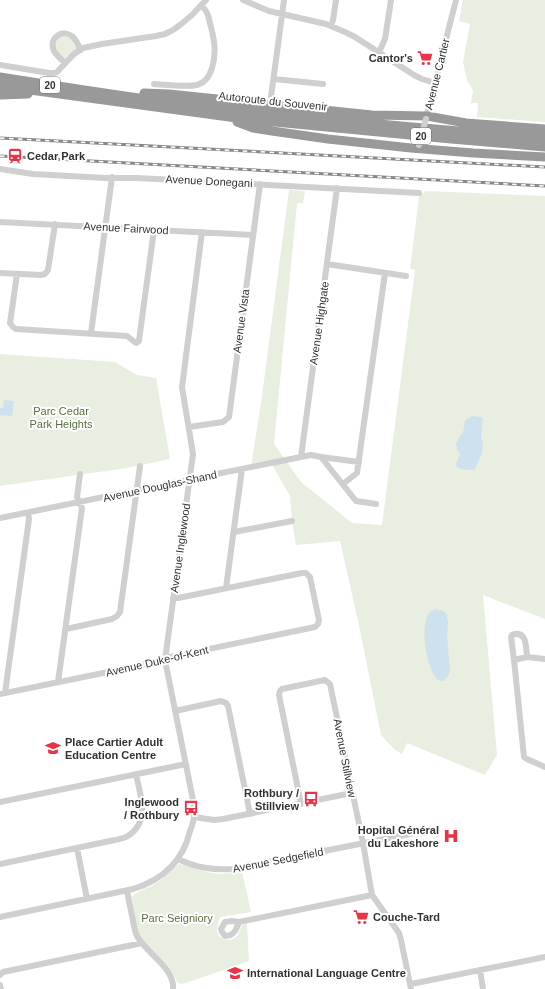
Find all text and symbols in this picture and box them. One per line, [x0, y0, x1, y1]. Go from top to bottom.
street label: Avenue Cartier [422, 37, 452, 111]
supermarket icon: Cantor's [416, 49, 434, 67]
place label: Cantor's [369, 52, 413, 64]
road number: 20 [40, 77, 60, 93]
street label: Autoroute du Souvenir [218, 89, 328, 113]
road number: 20 [411, 128, 431, 144]
station icon: Cedar Park [6, 147, 24, 165]
place label: Cedar Park [27, 150, 86, 162]
street label: Avenue Donegani [165, 173, 253, 189]
street label: Avenue Fairwood [83, 220, 169, 236]
street label: Avenue Highgate [307, 280, 331, 366]
street label: Avenue Vista [231, 287, 252, 354]
park label: Parc Cedar Park Heights [30, 405, 93, 430]
street label: Avenue Douglas-Shand [102, 468, 218, 504]
street label: Avenue Inglewood [168, 502, 192, 594]
street label: Avenue Duke-of-Kent [105, 643, 209, 679]
street label: Avenue Stillview [331, 718, 359, 798]
place label: Place Cartier Adult Education Centre [65, 736, 163, 761]
school or university icon: Place Cartier Adult Education Centre [44, 739, 62, 757]
place label: Rothbury / Stillview [244, 787, 299, 812]
bus stop icon: Rothbury / Stillview [302, 790, 320, 808]
place label: Inglewood / Rothbury [124, 796, 180, 821]
bus stop icon: Inglewood / Rothbury [182, 799, 200, 817]
place label: Hopital Général du Lakeshore [358, 824, 439, 849]
hospital icon: Hopital Général du Lakeshore [442, 827, 460, 845]
street label: Avenue Sedgefield [232, 845, 324, 875]
supermarket icon: Couche-Tard [352, 908, 370, 926]
place label: Couche-Tard [373, 911, 440, 923]
park label: Parc Seigniory [141, 912, 213, 924]
school or university icon: International Language Centre [226, 964, 244, 982]
place label: International Language Centre [247, 967, 406, 979]

